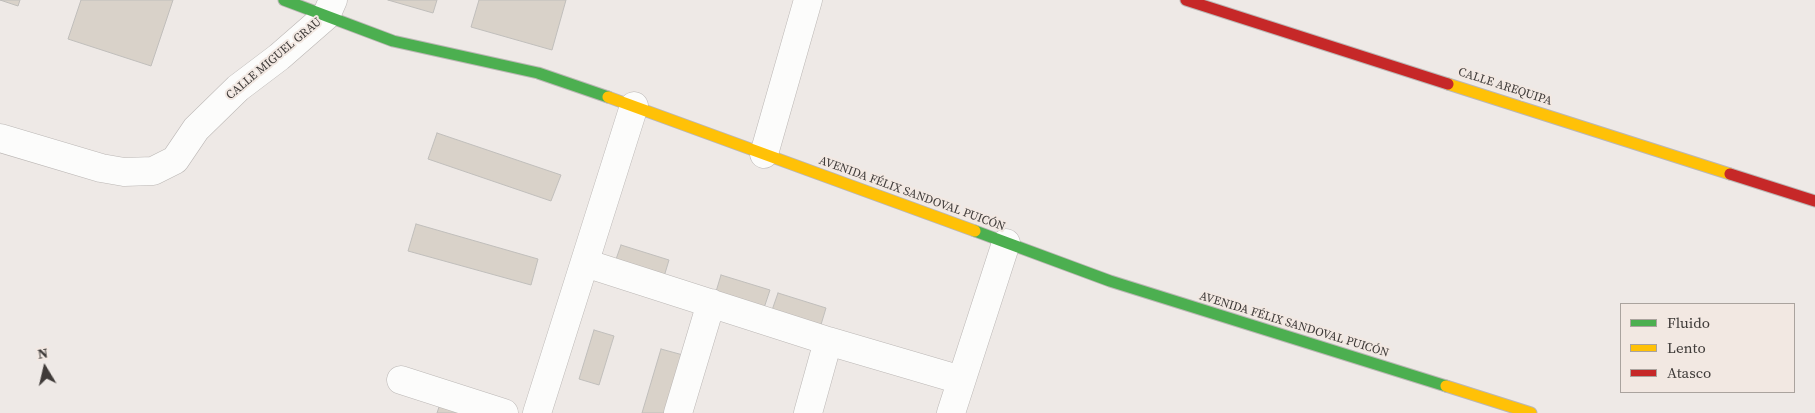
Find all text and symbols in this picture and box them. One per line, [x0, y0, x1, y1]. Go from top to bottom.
street label: CALLE MIGUEL GRAU [223, 15, 325, 103]
street label: CALLE AREQUIPA [1456, 65, 1554, 109]
street label: AVENIDA FÉLIX SANDOVAL PUICÓN [817, 154, 1007, 234]
street label: AVENIDA FÉLIX SANDOVAL PUICÓN [1198, 289, 1390, 361]
legend [1620, 303, 1795, 393]
text: Fluido [1667, 312, 1710, 333]
text: Lento [1667, 337, 1706, 358]
north arrow [20, 343, 70, 393]
text: N [36, 343, 49, 364]
text: Atasco [1667, 362, 1711, 383]

